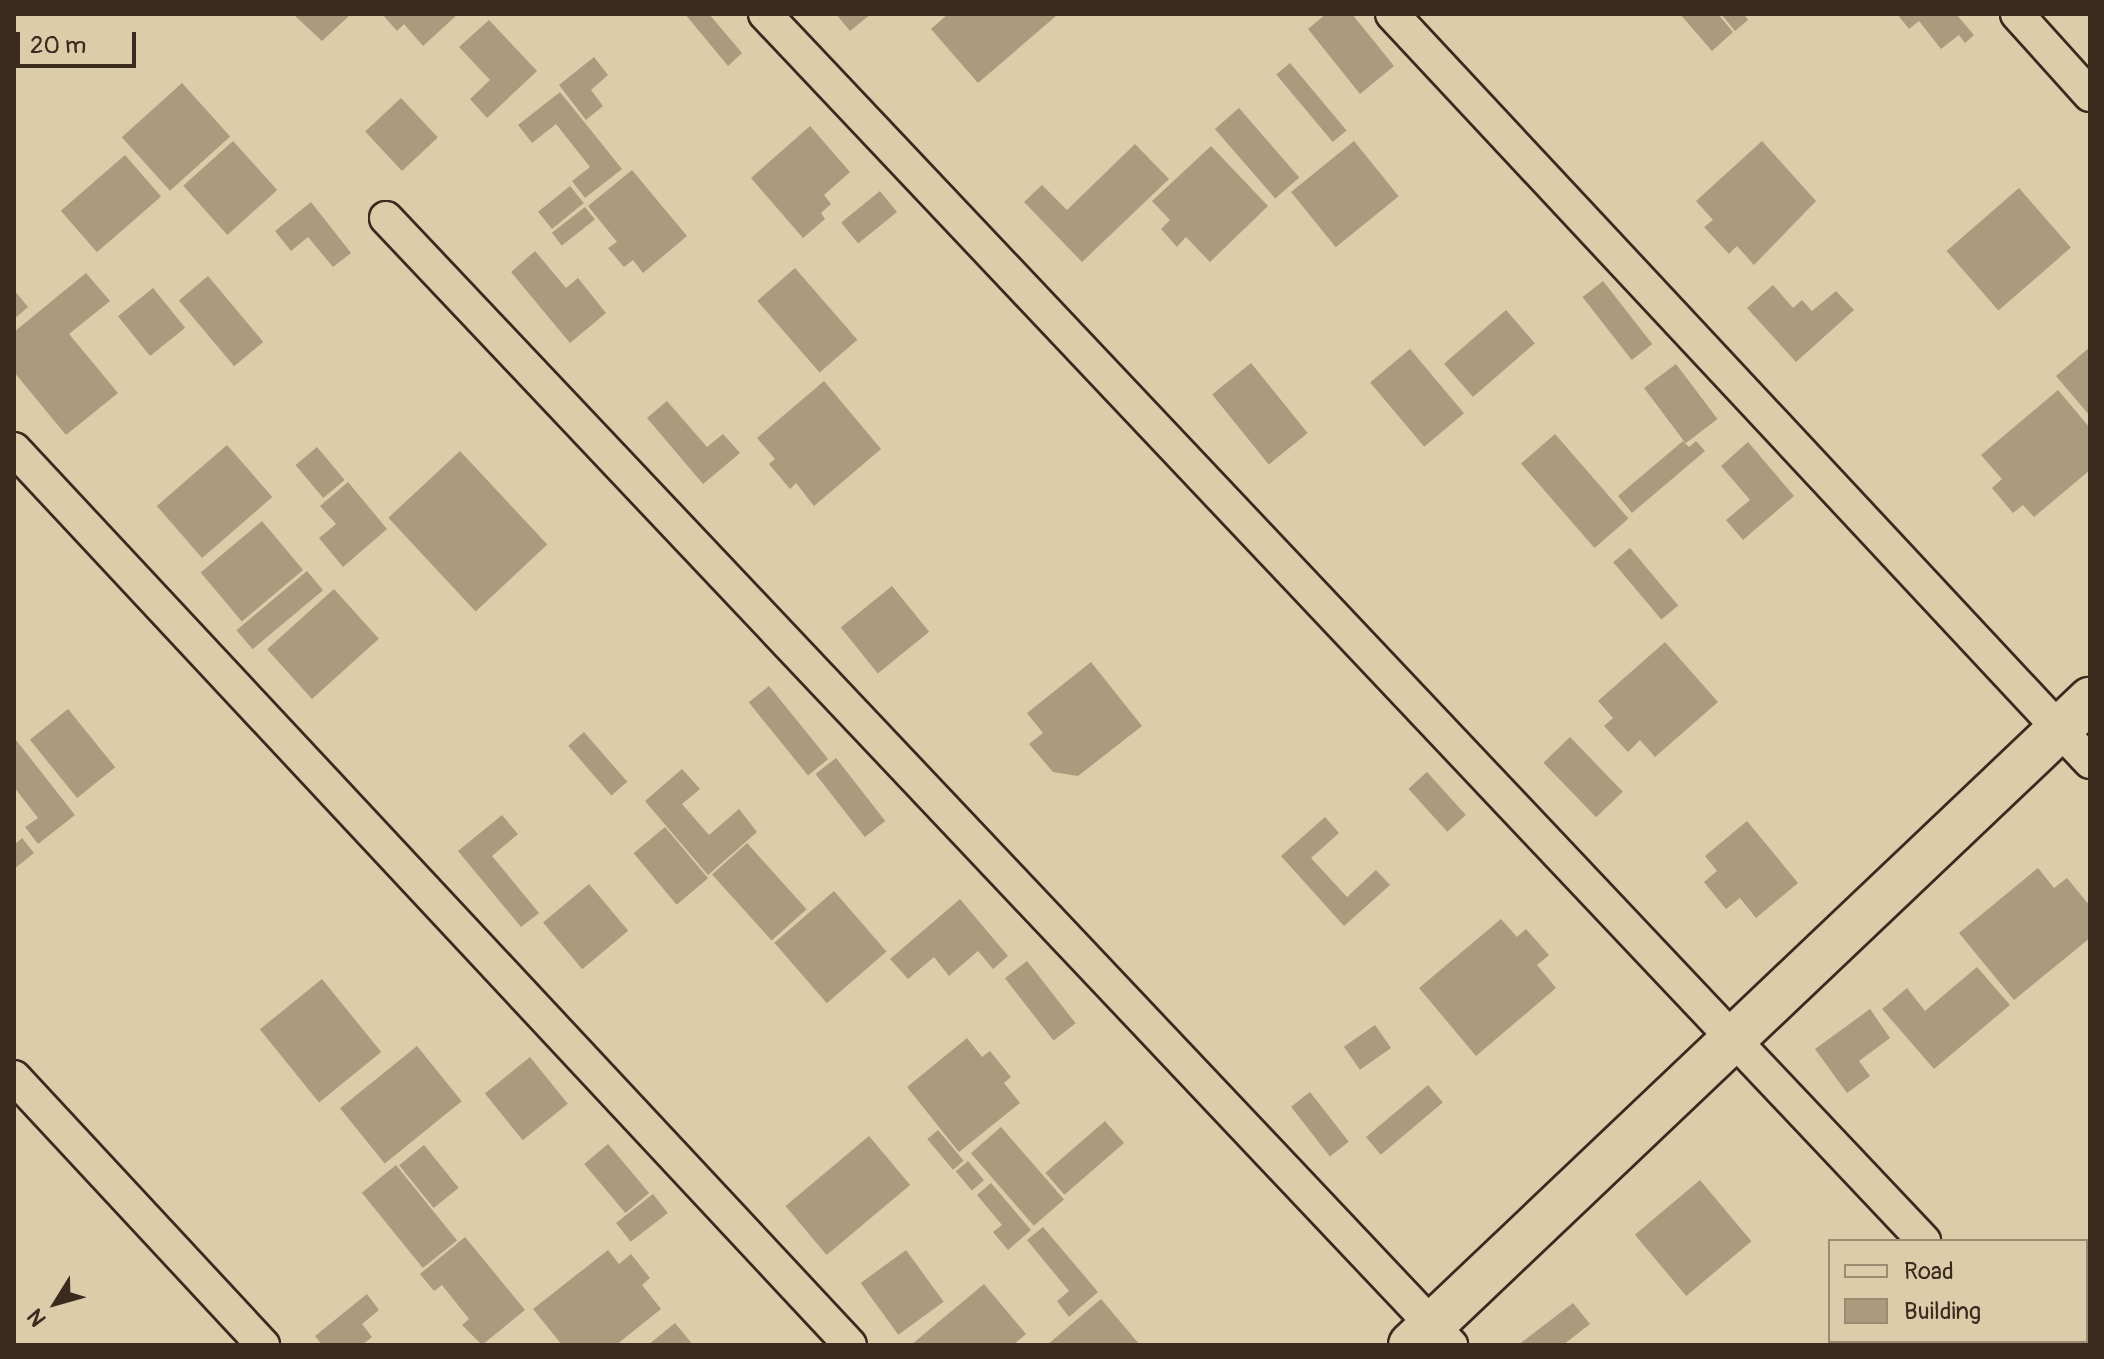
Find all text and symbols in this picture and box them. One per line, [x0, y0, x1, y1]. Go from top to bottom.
scale bar [20, 16, 140, 66]
text: 20 m [30, 31, 86, 60]
legend [1828, 1239, 2088, 1343]
text: Road [1904, 1257, 1954, 1286]
north arrow [16, 1263, 96, 1343]
text: Building [1904, 1297, 1981, 1326]
text: N [21, 1303, 52, 1332]

